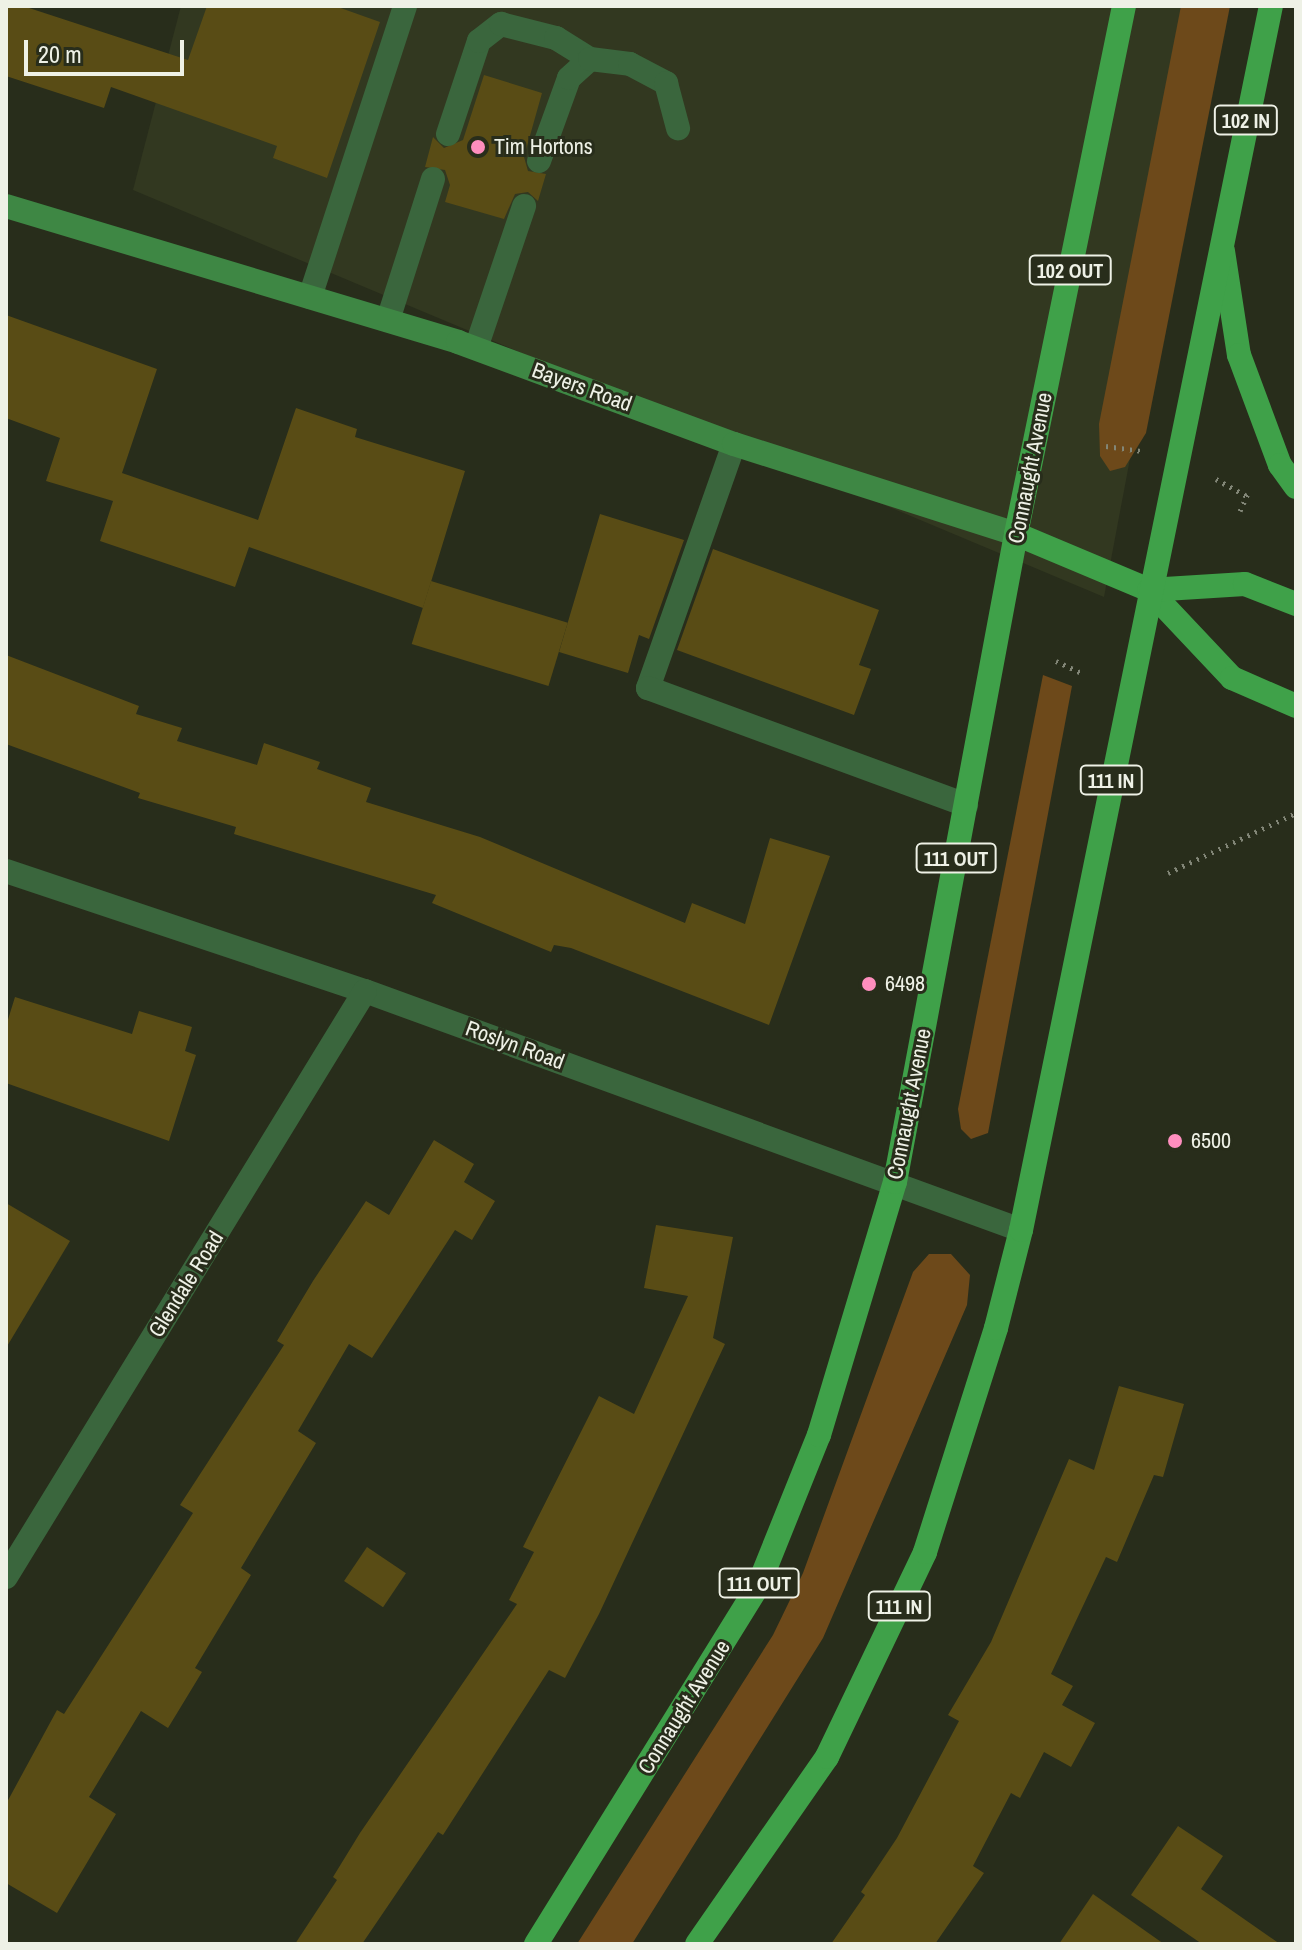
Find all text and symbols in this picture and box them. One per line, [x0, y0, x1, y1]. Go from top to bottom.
scale bar [28, 24, 188, 74]
text: 20 m [38, 38, 82, 70]
road number: 102 IN [1212, 104, 1280, 136]
place label: Tim Hortons [494, 134, 593, 160]
marker: Tim Hortons [469, 138, 487, 156]
road number: 102 OUT [1028, 254, 1112, 286]
street label: Bayers Road [528, 357, 636, 417]
street label: Connaught Avenue [1002, 390, 1058, 546]
road number: 111 IN [1079, 764, 1143, 796]
road number: 111 OUT [914, 842, 998, 874]
place label: 6498 [885, 971, 925, 997]
marker: 6498 [860, 975, 878, 993]
street label: Roslyn Road [462, 1015, 568, 1075]
street label: Connaught Avenue [881, 1026, 937, 1182]
place label: 6500 [1191, 1128, 1231, 1154]
marker: 6500 [1166, 1132, 1184, 1150]
street label: Glendale Road [143, 1226, 229, 1342]
road number: 111 OUT [717, 1567, 801, 1599]
road number: 111 IN [867, 1590, 931, 1622]
street label: Connaught Avenue [632, 1635, 736, 1779]

